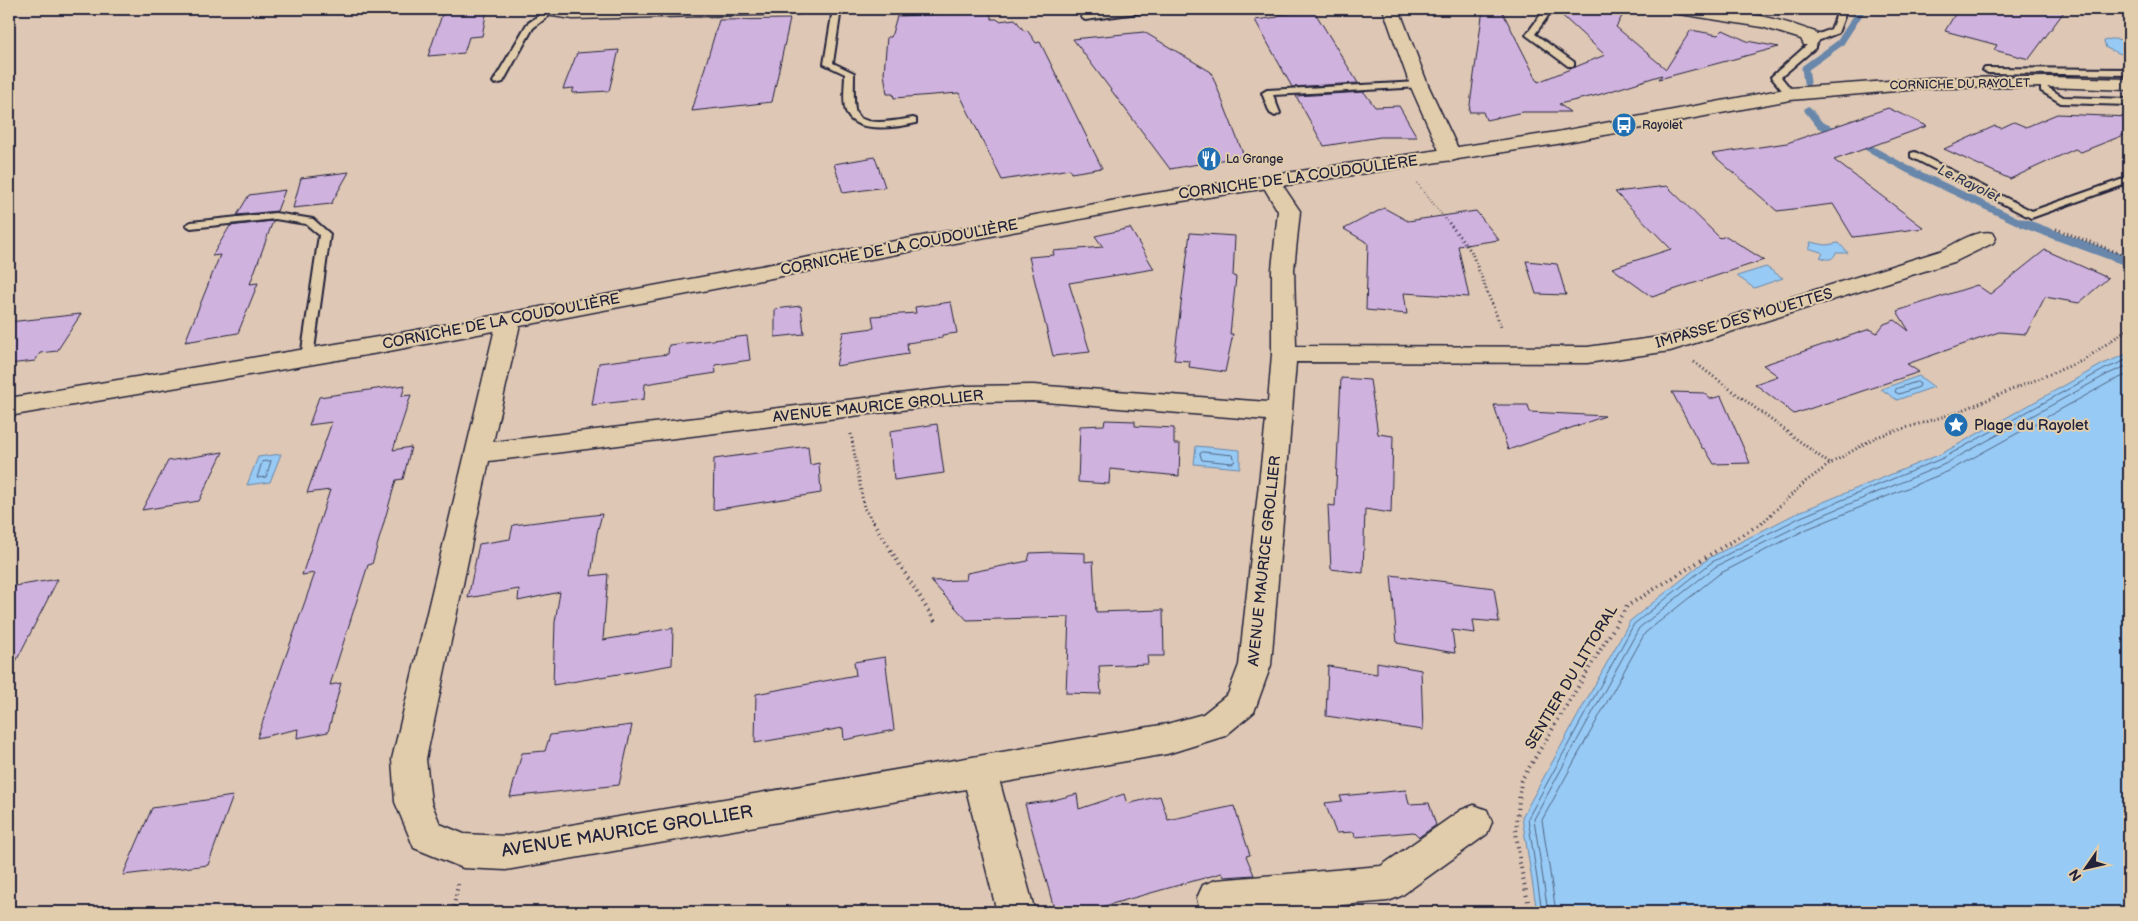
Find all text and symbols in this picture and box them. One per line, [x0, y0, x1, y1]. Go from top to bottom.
street label: CORNICHE DU RAYOLET [1890, 76, 2031, 93]
bus stop icon: Rayolet [1611, 112, 1637, 138]
place label: Rayolet [1642, 118, 1683, 133]
restaurant icon: La Grange [1196, 146, 1222, 172]
street label: CORNICHE DE LA COUDOULIÈRE [1177, 151, 1419, 204]
place label: La Grange [1226, 152, 1283, 167]
water label: Le Rayolet [1935, 161, 2003, 206]
street label: CORNICHE DE LA COUDOULIÈRE [779, 215, 1020, 280]
street label: IMPASSE DES MOUETTES [1653, 284, 1835, 353]
street label: CORNICHE DE LA COUDOULIÈRE [381, 289, 622, 354]
street label: AVENUE MAURICE GROLLIER [772, 386, 985, 427]
place icon: Plage du Rayolet [1943, 412, 1969, 438]
place label: Plage du Rayolet [1974, 416, 2089, 435]
street label: AVENUE MAURICE GROLLIER [1244, 454, 1285, 667]
street label: SENTIER DU LITTORAL [1521, 601, 1622, 753]
street label: AVENUE MAURICE GROLLIER [500, 801, 754, 862]
north arrow [2060, 844, 2110, 894]
text: N [2066, 866, 2086, 884]

